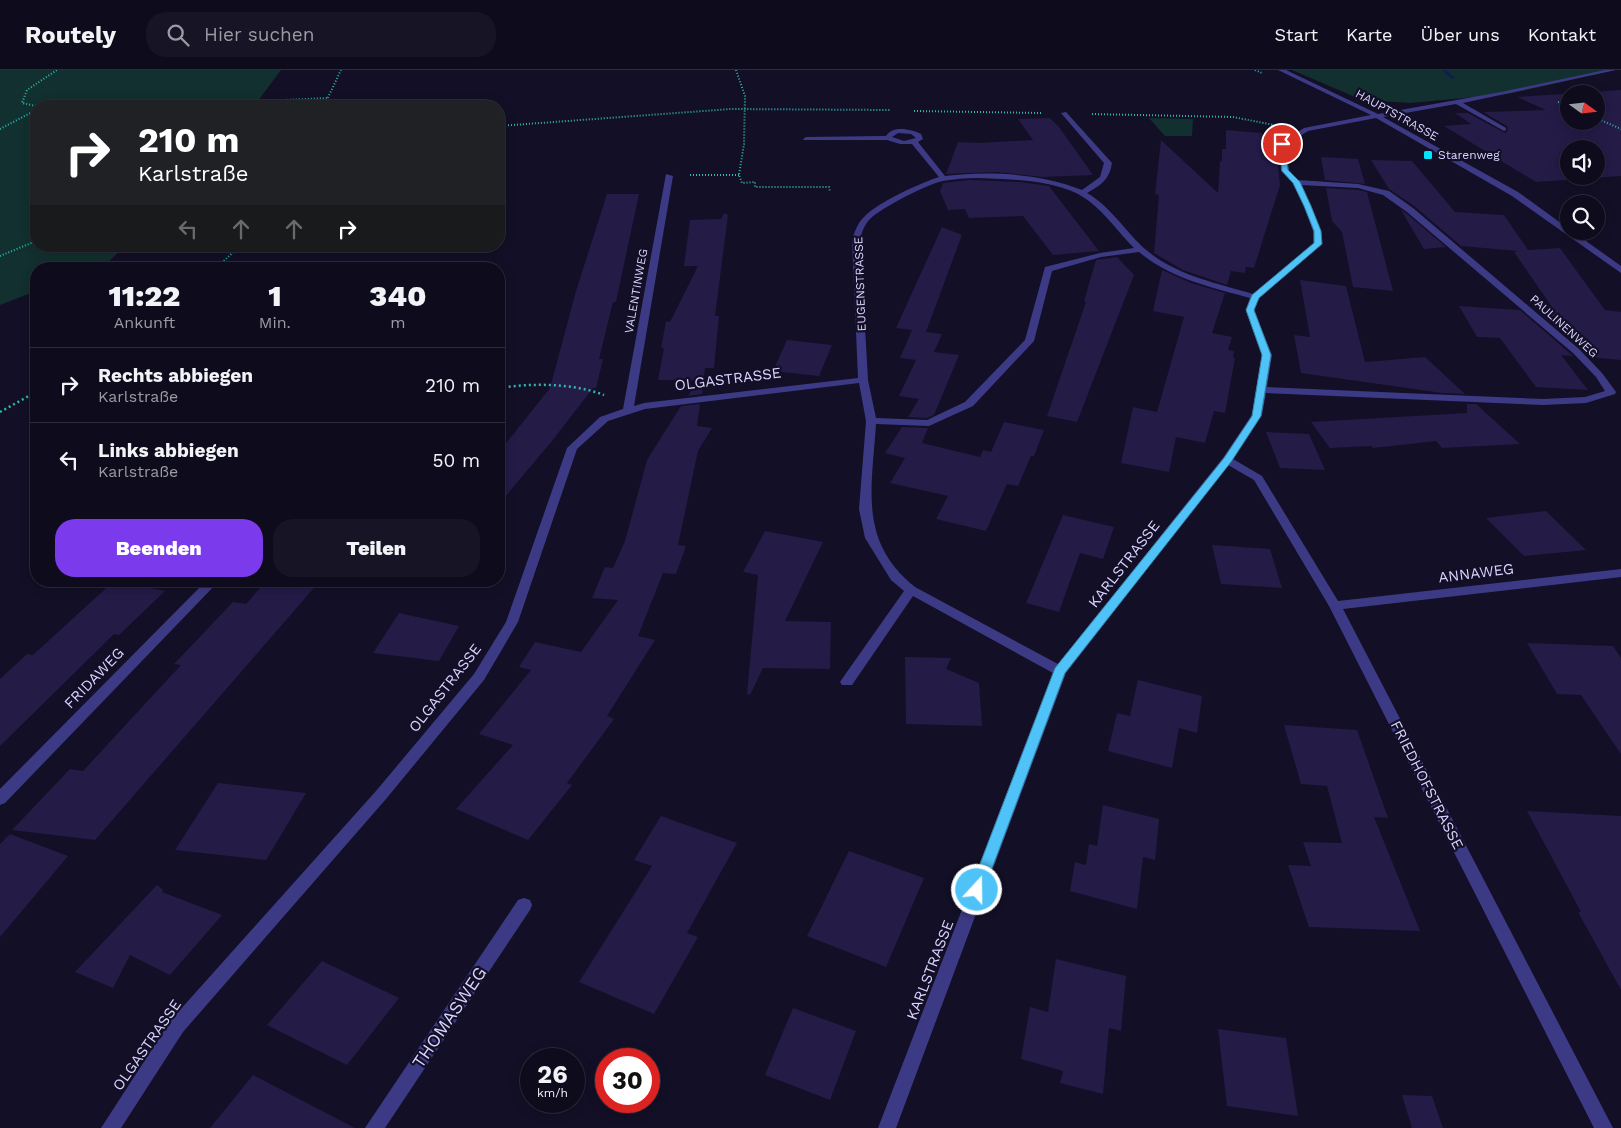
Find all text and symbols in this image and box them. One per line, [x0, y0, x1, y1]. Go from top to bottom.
search box [146, 12, 496, 57]
text: Routely [25, 21, 116, 49]
icon: search [164, 21, 192, 49]
text: Hier suchen [204, 23, 315, 46]
text: Start [1274, 24, 1318, 45]
text: Karte [1346, 24, 1393, 45]
text: Über uns [1421, 24, 1500, 45]
text: Kontakt [1528, 24, 1596, 45]
north arrow [1560, 85, 1605, 130]
map controls [1560, 85, 1605, 240]
street label: HAUPTSTRASSE [1353, 86, 1441, 144]
text: 210 m [138, 119, 239, 161]
icon: right [55, 120, 120, 185]
pin [1261, 123, 1303, 165]
icon: arrive [1268, 130, 1296, 158]
button: sound [1560, 140, 1605, 185]
place label: Starenweg [1438, 148, 1500, 162]
marker: Starenweg [1422, 149, 1434, 161]
text: Karlstraße [138, 161, 249, 186]
button: search [1560, 195, 1605, 240]
icon: left [174, 215, 202, 243]
icon: ahead [227, 215, 255, 243]
icon: ahead [280, 215, 308, 243]
icon: right [333, 215, 361, 243]
street label: EUGENSTRASSE [851, 236, 869, 332]
street label: VALENTINWEG [622, 247, 650, 335]
text: 11:22 [108, 278, 180, 313]
text: 1 [268, 278, 282, 313]
text: 340 [369, 278, 427, 313]
street label: PAULINENWEG [1527, 292, 1601, 360]
text: Ankunft [114, 313, 175, 332]
text: Min. [259, 313, 291, 332]
text: m [390, 313, 406, 332]
text: Rechts abbiegen [98, 364, 253, 387]
street label: OLGASTRASSE [674, 364, 782, 394]
icon: right [55, 371, 83, 399]
text: 210 m [425, 374, 480, 397]
text: Karlstraße [98, 387, 178, 406]
text: Links abbiegen [98, 439, 239, 462]
icon: left [55, 446, 83, 474]
text: 50 m [433, 449, 480, 472]
text: Karlstraße [98, 462, 178, 481]
street label: KARLSTRASSE [1084, 517, 1164, 611]
button: Beenden [55, 519, 263, 577]
button: Teilen [273, 519, 480, 577]
street label: ANNAWEG [1437, 559, 1515, 587]
street label: OLGASTRASSE [405, 640, 485, 736]
street label: FRIDAWEG [60, 644, 128, 712]
street label: FRIEDHOFSTRASSE [1387, 718, 1467, 852]
position arrow [950, 863, 1002, 915]
street label: KARLSTRASSE [903, 918, 957, 1022]
street label: THOMASWEG [407, 962, 491, 1072]
street label: OLGASTRASSE [109, 996, 185, 1094]
speed limit sign: 30 [595, 1048, 660, 1113]
text: 26 [537, 1060, 568, 1089]
text: km/h [537, 1086, 568, 1100]

